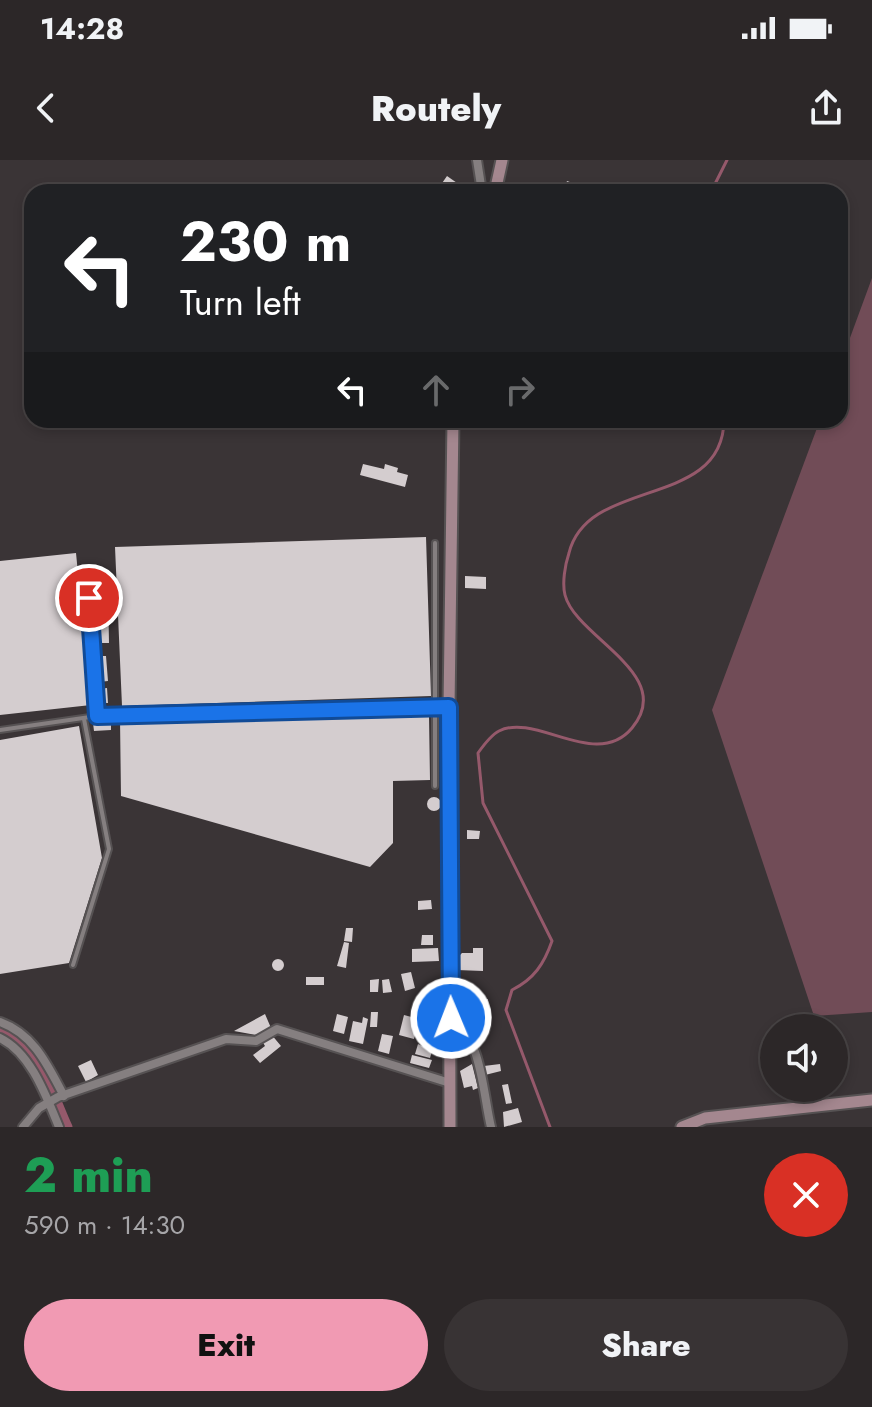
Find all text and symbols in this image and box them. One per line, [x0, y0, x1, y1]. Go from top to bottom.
text: 14:28 [40, 7, 124, 50]
text: Routely [371, 82, 501, 134]
icon: back [24, 86, 68, 130]
icon: share [804, 86, 848, 130]
text: 230 m [180, 201, 351, 282]
icon: left [48, 216, 152, 320]
text: Turn left [180, 276, 301, 328]
icon: left [330, 368, 374, 412]
icon: ahead [414, 368, 458, 412]
icon: right [498, 368, 542, 412]
pin [55, 564, 123, 632]
icon: arrive [67, 576, 111, 620]
position arrow [409, 976, 493, 1060]
map controls [760, 1014, 848, 1102]
button: sound [760, 1014, 848, 1102]
text: 2 min [24, 1141, 153, 1210]
button: close [764, 1153, 848, 1237]
text: 590 m · 14:30 [24, 1206, 185, 1244]
button: Exit [24, 1299, 428, 1391]
button: Share [444, 1299, 848, 1391]

